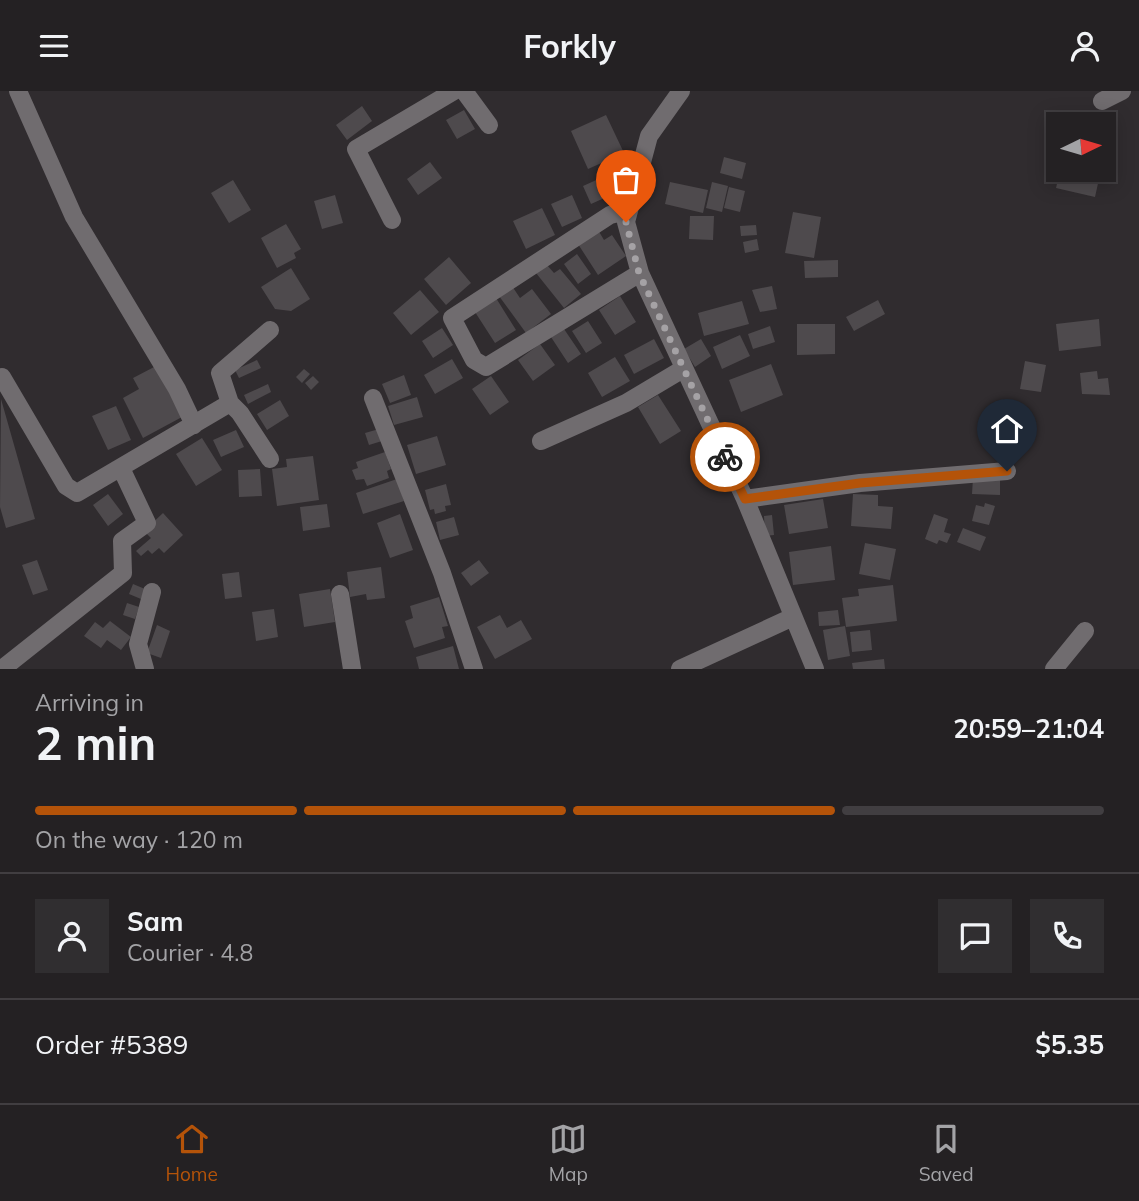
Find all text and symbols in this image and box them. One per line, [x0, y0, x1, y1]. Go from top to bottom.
text: Forkly [523, 26, 616, 66]
icon: menu [35, 27, 73, 65]
icon: person [1066, 27, 1104, 65]
north arrow [1046, 112, 1116, 182]
map controls [1046, 112, 1116, 182]
pin [596, 150, 656, 222]
icon: bag [607, 161, 645, 199]
pin [977, 399, 1037, 471]
icon: home [988, 410, 1026, 448]
courier [690, 422, 760, 492]
icon: bike [706, 438, 744, 476]
text: Arriving in [35, 688, 144, 717]
text: 20:59–21:04 [953, 712, 1104, 745]
text: 2 min [35, 714, 156, 772]
text: On the way · 120 m [35, 825, 243, 854]
button: person [35, 899, 109, 973]
button: chat [938, 899, 1012, 973]
button: phone [1030, 899, 1104, 973]
text: Sam [127, 905, 183, 938]
text: Courier · 4.8 [127, 938, 253, 967]
text: Order #5389 [35, 1028, 188, 1061]
text: $5.35 [1035, 1028, 1104, 1061]
tab: Home [165, 1120, 218, 1186]
tab: Map [549, 1120, 588, 1186]
tab: Saved [919, 1120, 974, 1186]

